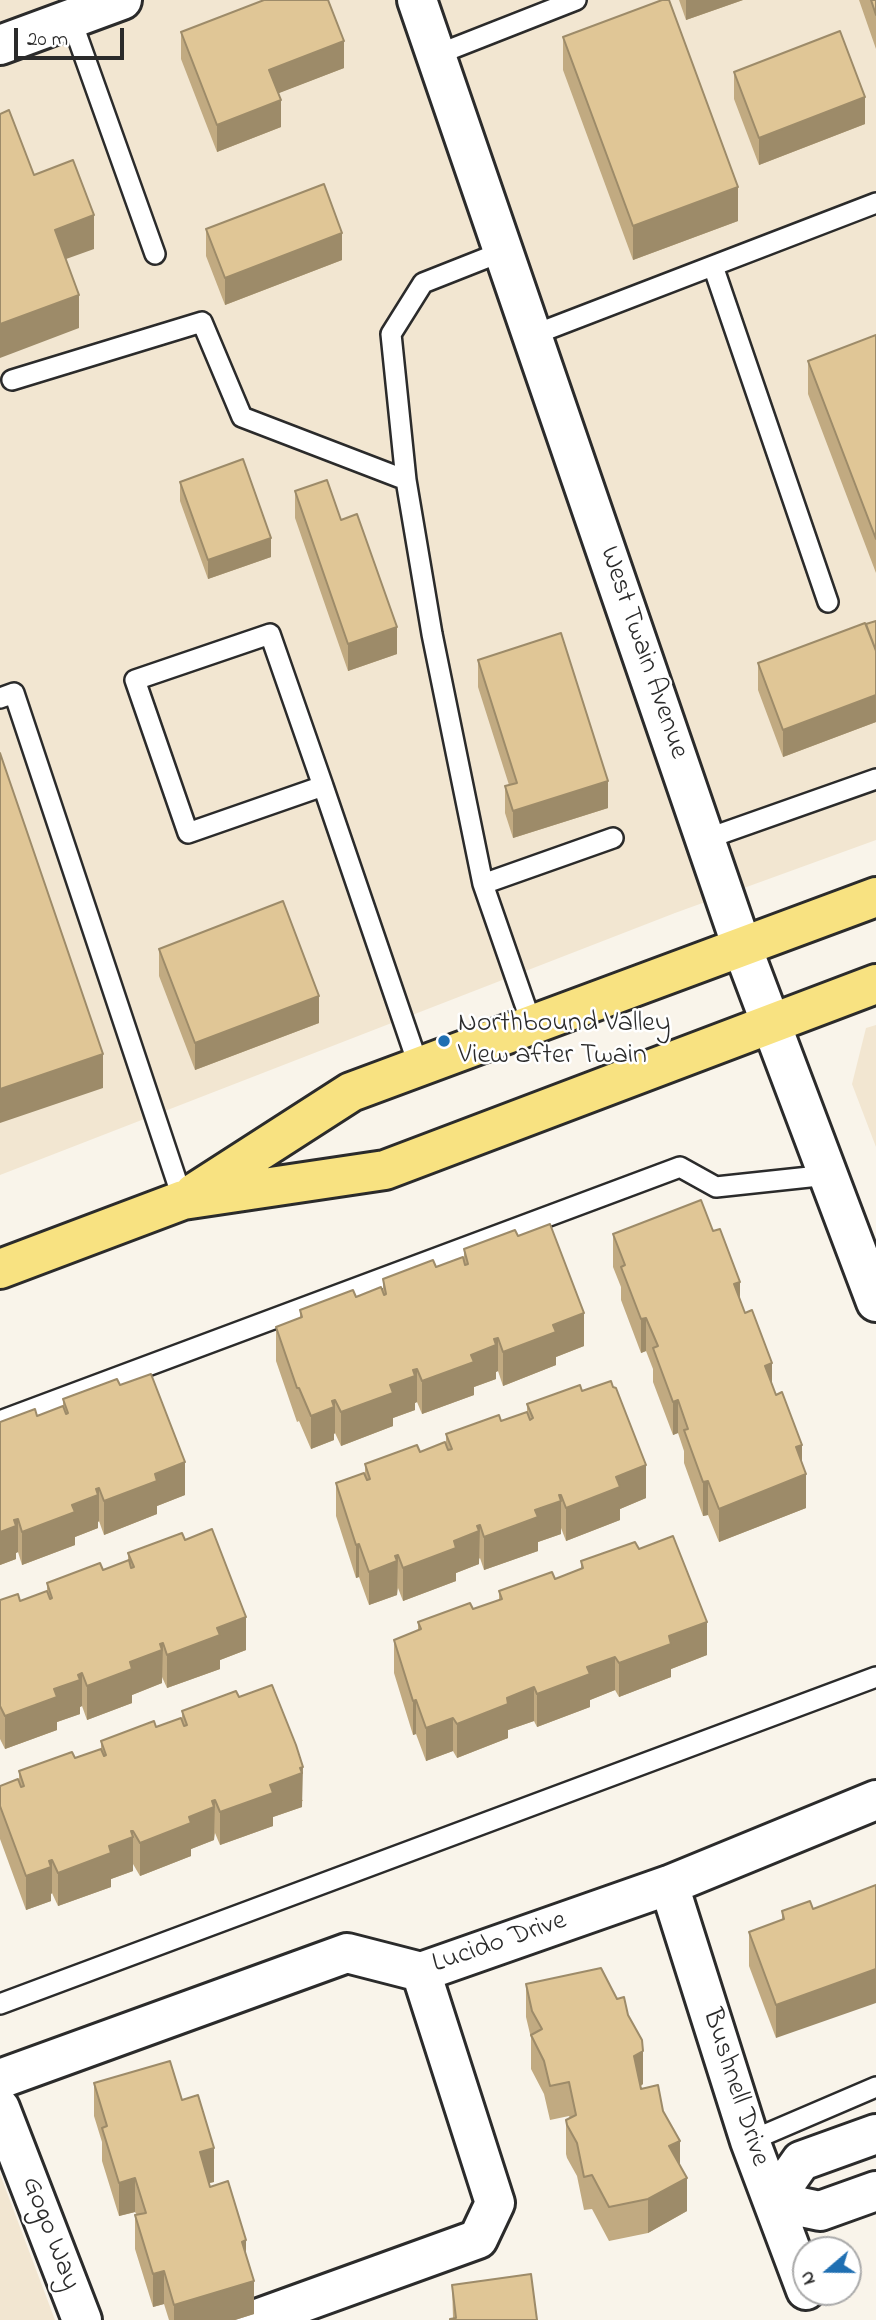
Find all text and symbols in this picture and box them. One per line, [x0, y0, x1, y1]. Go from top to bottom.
scale bar [18, 14, 128, 58]
text: 20 m [27, 25, 68, 55]
street label: West Twain Avenue [590, 542, 694, 764]
place label: Northbound Valley View after Twain [458, 1008, 670, 1074]
marker: Northbound Valley View after Twain [436, 1033, 452, 1049]
street label: Lucido Drive [429, 1905, 571, 1983]
street label: Bushnell Drive [693, 2005, 775, 2171]
street label: Gogo Way [12, 2173, 86, 2295]
north arrow [792, 2236, 862, 2306]
text: N [794, 2267, 824, 2288]

